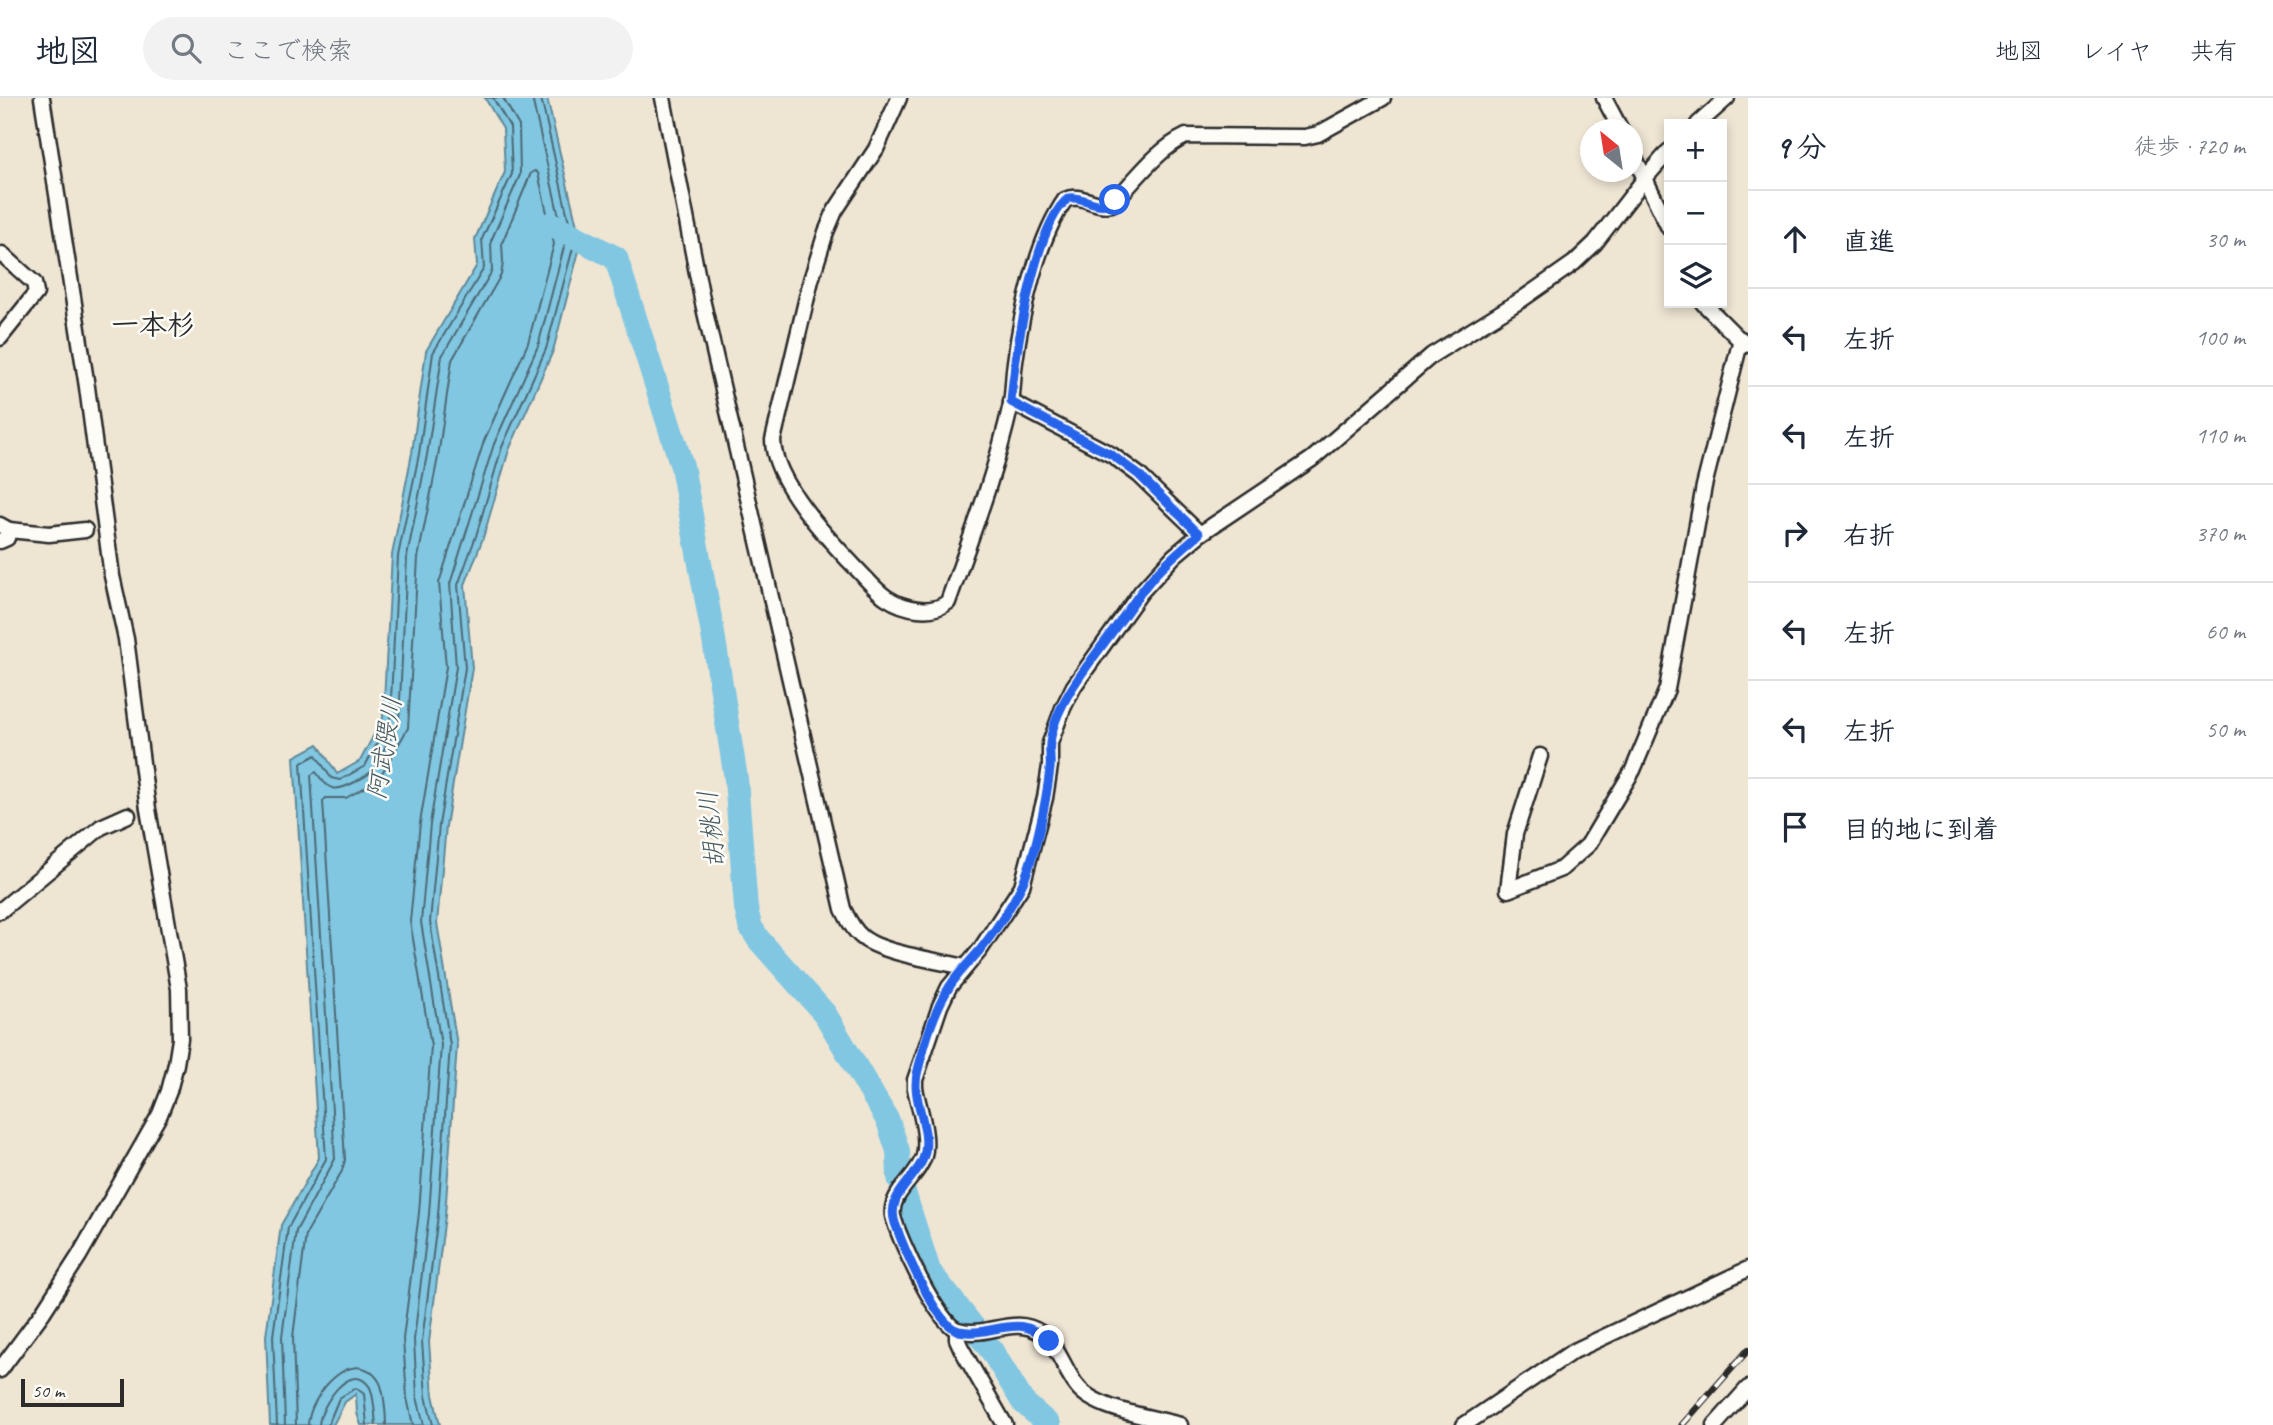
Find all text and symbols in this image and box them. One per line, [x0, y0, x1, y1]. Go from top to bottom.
search box [143, 17, 633, 80]
icon: search [167, 29, 205, 67]
text: 地図 [35, 30, 101, 72]
text: ここで検索 [223, 34, 353, 67]
text: 地図 [1995, 36, 2043, 66]
text: レイヤ [2081, 36, 2152, 66]
text: 共有 [2190, 36, 2238, 66]
north arrow [1580, 119, 1643, 182]
map controls [1664, 119, 1727, 308]
button: + [1664, 119, 1727, 182]
text: 9 分 [1776, 128, 1826, 166]
text: 徒歩 · 720 m [2134, 132, 2245, 161]
button: − [1664, 182, 1727, 245]
route start [1099, 184, 1130, 215]
icon: ahead [1776, 220, 1814, 258]
text: 直進 [1843, 225, 1895, 258]
text: 30 m [2206, 225, 2245, 254]
button: layers [1664, 245, 1727, 308]
district label: 一本杉 [111, 307, 195, 342]
icon: left [1776, 318, 1814, 356]
text: 左折 [1843, 323, 1895, 356]
text: 100 m [2196, 323, 2245, 352]
icon: left [1776, 416, 1814, 454]
text: 左折 [1843, 421, 1895, 454]
text: 110 m [2196, 421, 2245, 450]
icon: right [1776, 514, 1814, 552]
text: 右折 [1843, 519, 1895, 552]
text: 370 m [2196, 519, 2245, 548]
icon: left [1776, 612, 1814, 650]
text: 左折 [1843, 617, 1895, 650]
text: 60 m [2206, 617, 2245, 646]
water label: 阿武隈川 [360, 694, 409, 802]
icon: left [1776, 710, 1814, 748]
text: 左折 [1843, 715, 1895, 748]
text: 50 m [2206, 715, 2245, 744]
water label: 胡桃川 [691, 788, 732, 869]
icon: arrive [1776, 808, 1814, 846]
text: 目的地に到着 [1843, 813, 1999, 846]
route end [1033, 1325, 1064, 1356]
scale bar [21, 1376, 124, 1408]
text: 50 m [32, 1379, 64, 1403]

